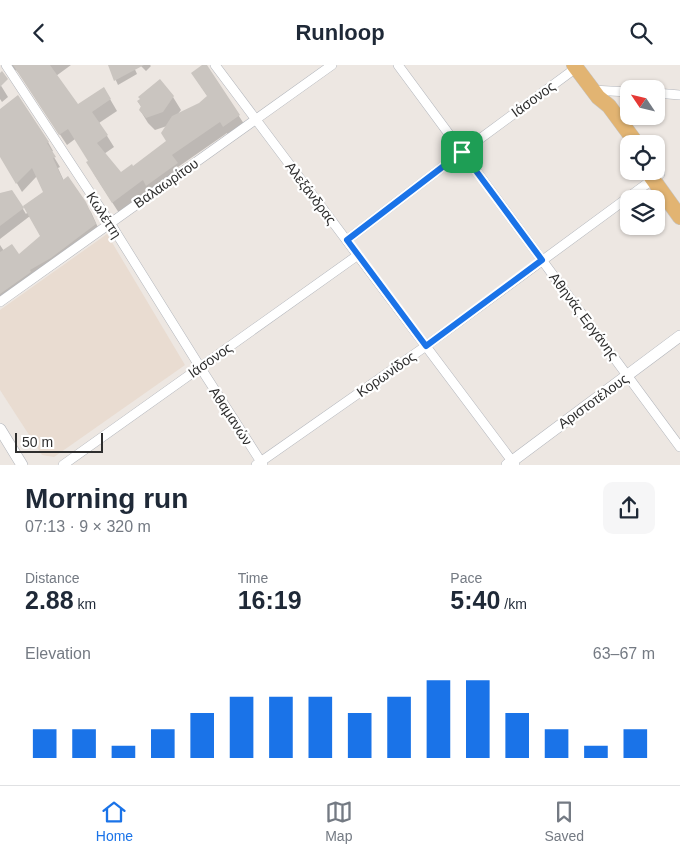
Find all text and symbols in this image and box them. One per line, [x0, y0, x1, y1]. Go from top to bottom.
icon: back [25, 19, 53, 47]
icon: search [627, 19, 655, 47]
text: Runloop [295, 20, 385, 45]
street label: Ιάσονος [508, 78, 558, 120]
north arrow [620, 80, 665, 125]
map controls [620, 80, 665, 235]
pin [441, 131, 483, 173]
button: locate [620, 135, 665, 180]
icon: arrive [448, 138, 476, 166]
street label: Βαλαωρίτου [131, 155, 201, 211]
street label: Αλεξάνδρας [282, 159, 340, 228]
street label: Κωλέττη [83, 189, 125, 241]
button: layers [620, 190, 665, 235]
street label: Αθηνάς Εργάνης [546, 269, 622, 363]
street label: Ιάσονος [185, 339, 235, 381]
street label: Κορωνίδος [353, 348, 419, 400]
street label: Αριστοτέλους [555, 370, 631, 432]
street label: Αθαμανών [206, 384, 256, 448]
scale bar [15, 430, 102, 453]
text: 50 m [22, 434, 53, 450]
button: share [603, 482, 655, 534]
text: Morning run [25, 483, 188, 514]
text: 07:13 · 9 × 320 m [25, 518, 151, 535]
text: Distance [25, 570, 79, 586]
text: Time [238, 570, 268, 586]
text: Pace [450, 570, 482, 586]
text: 2.88 [25, 586, 74, 614]
text: 16:19 [238, 586, 302, 614]
text: 5:40 [450, 586, 500, 614]
text: km [74, 596, 96, 612]
text: /km [500, 596, 527, 612]
text: Elevation [25, 645, 91, 662]
text: 63–67 m [593, 645, 655, 662]
tab: Home [96, 798, 133, 844]
tab: Map [325, 798, 353, 844]
tab: Saved [544, 798, 584, 844]

